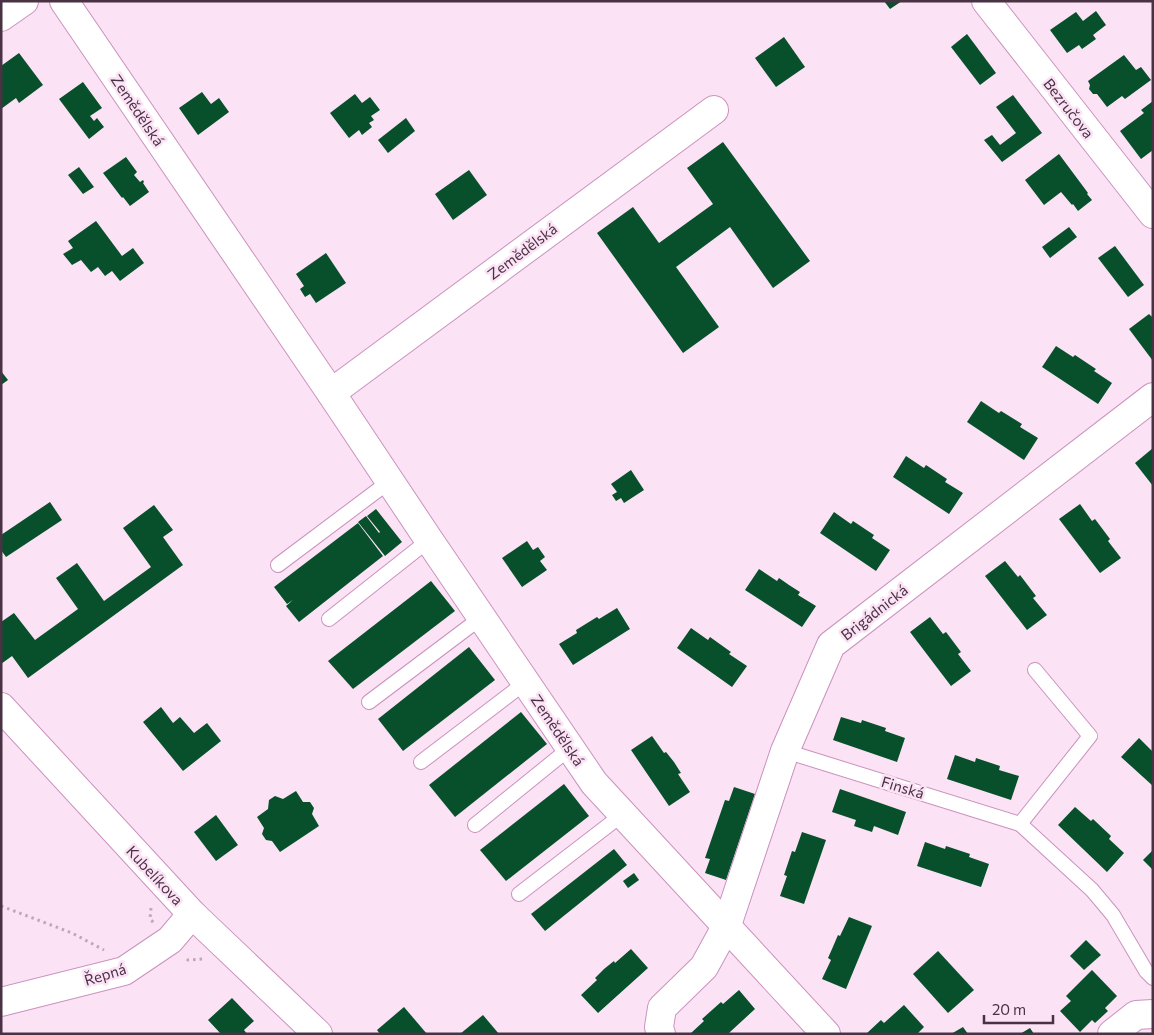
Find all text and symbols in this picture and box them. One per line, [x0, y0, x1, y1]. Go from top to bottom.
street label: Zemědělská [108, 71, 168, 149]
street label: Bezručova [1040, 75, 1098, 141]
street label: Zemědělská [484, 219, 560, 283]
street label: Brigádnická [837, 580, 911, 644]
street label: Zemědělská [528, 691, 588, 769]
street label: Finská [879, 772, 927, 802]
street label: Kubelíkova [123, 842, 187, 908]
street label: Řepná [82, 958, 128, 989]
scale bar [984, 992, 1053, 1024]
text: 20 m [992, 1000, 1026, 1018]

